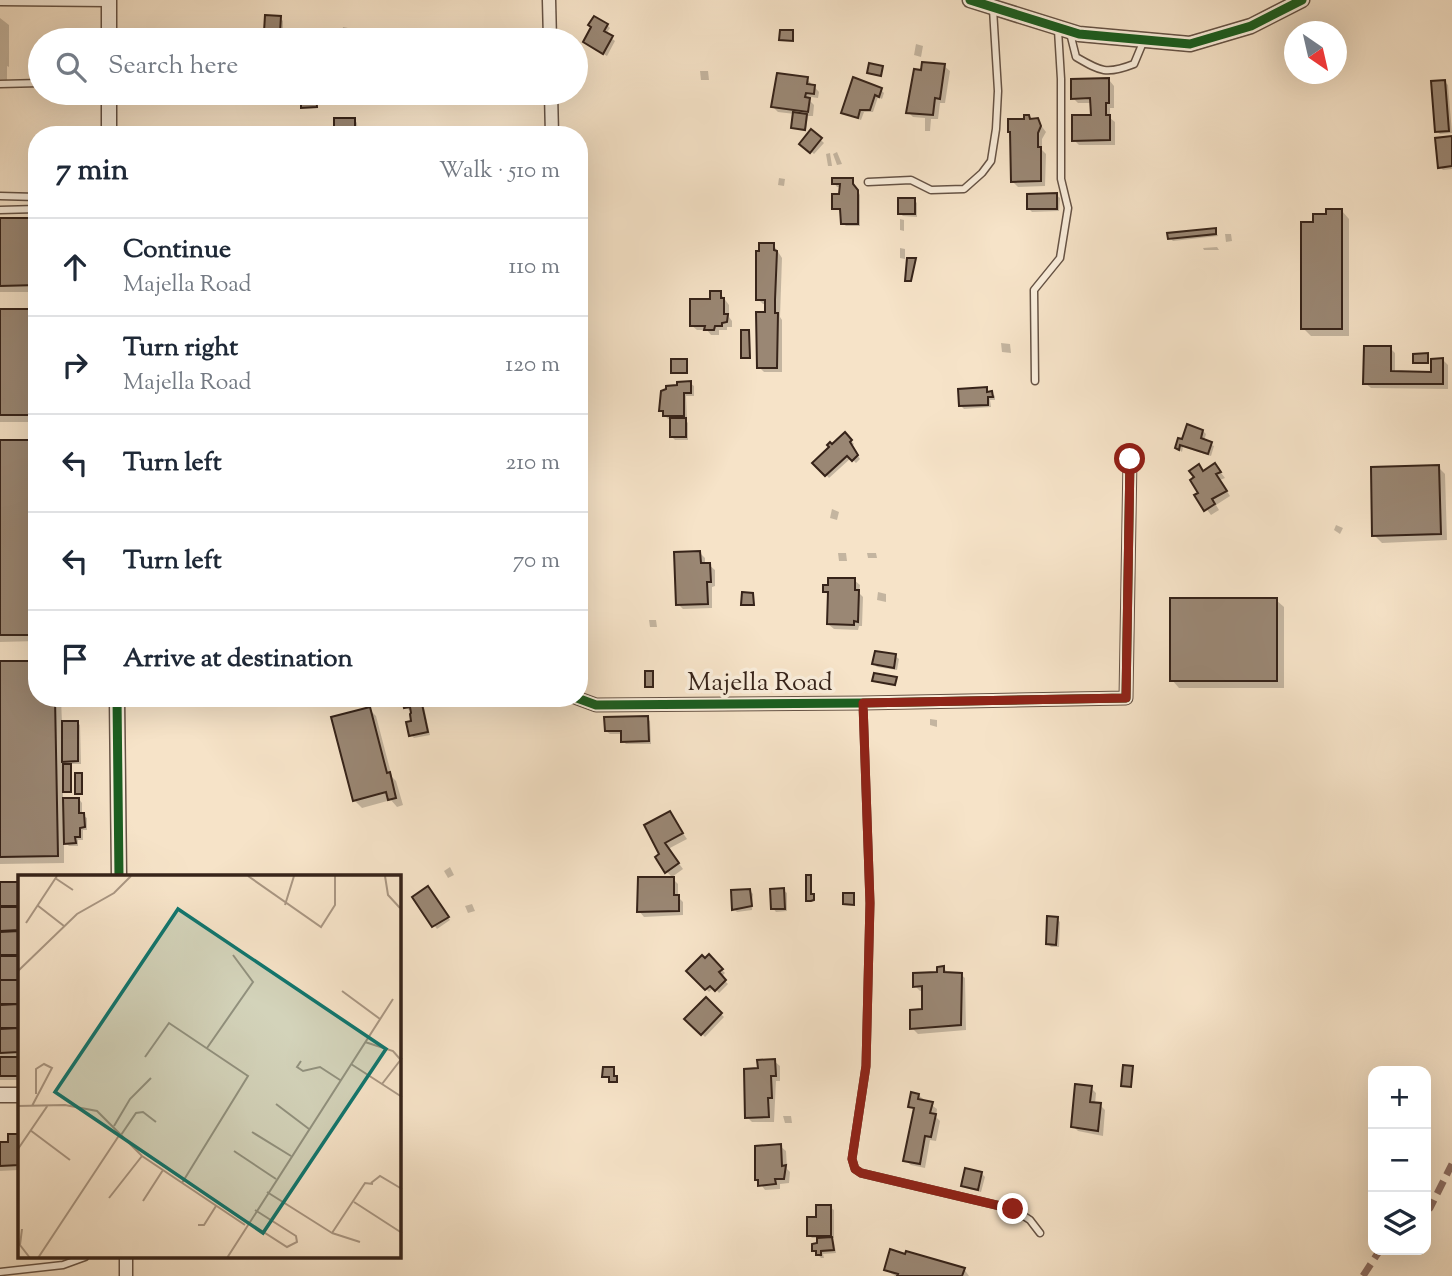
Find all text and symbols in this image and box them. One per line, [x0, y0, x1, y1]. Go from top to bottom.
north arrow [1284, 21, 1347, 84]
search box [28, 28, 588, 105]
icon: search [52, 48, 90, 86]
text: Search here [108, 48, 238, 85]
text: 7 min [56, 150, 128, 193]
text: Walk · 510 m [439, 155, 560, 188]
text: Continue [123, 232, 231, 269]
icon: ahead [56, 248, 94, 286]
text: 110 m [509, 251, 560, 284]
text: Majella Road [123, 269, 252, 302]
text: Turn right [123, 330, 238, 367]
icon: right [56, 346, 94, 384]
text: 120 m [505, 349, 560, 382]
text: Majella Road [123, 367, 252, 400]
route start [1114, 443, 1145, 474]
icon: left [56, 444, 94, 482]
text: Turn left [123, 445, 222, 482]
text: 210 m [506, 447, 560, 480]
icon: left [56, 542, 94, 580]
text: Turn left [123, 543, 222, 580]
text: 70 m [513, 545, 560, 578]
icon: arrive [56, 640, 94, 678]
text: Arrive at destination [123, 641, 353, 678]
street label: Majella Road [687, 665, 833, 702]
inset map [18, 875, 401, 1258]
map controls [1368, 1066, 1431, 1255]
button: + [1368, 1066, 1431, 1129]
button: − [1368, 1129, 1431, 1192]
button: layers [1368, 1192, 1431, 1255]
route end [997, 1193, 1028, 1224]

